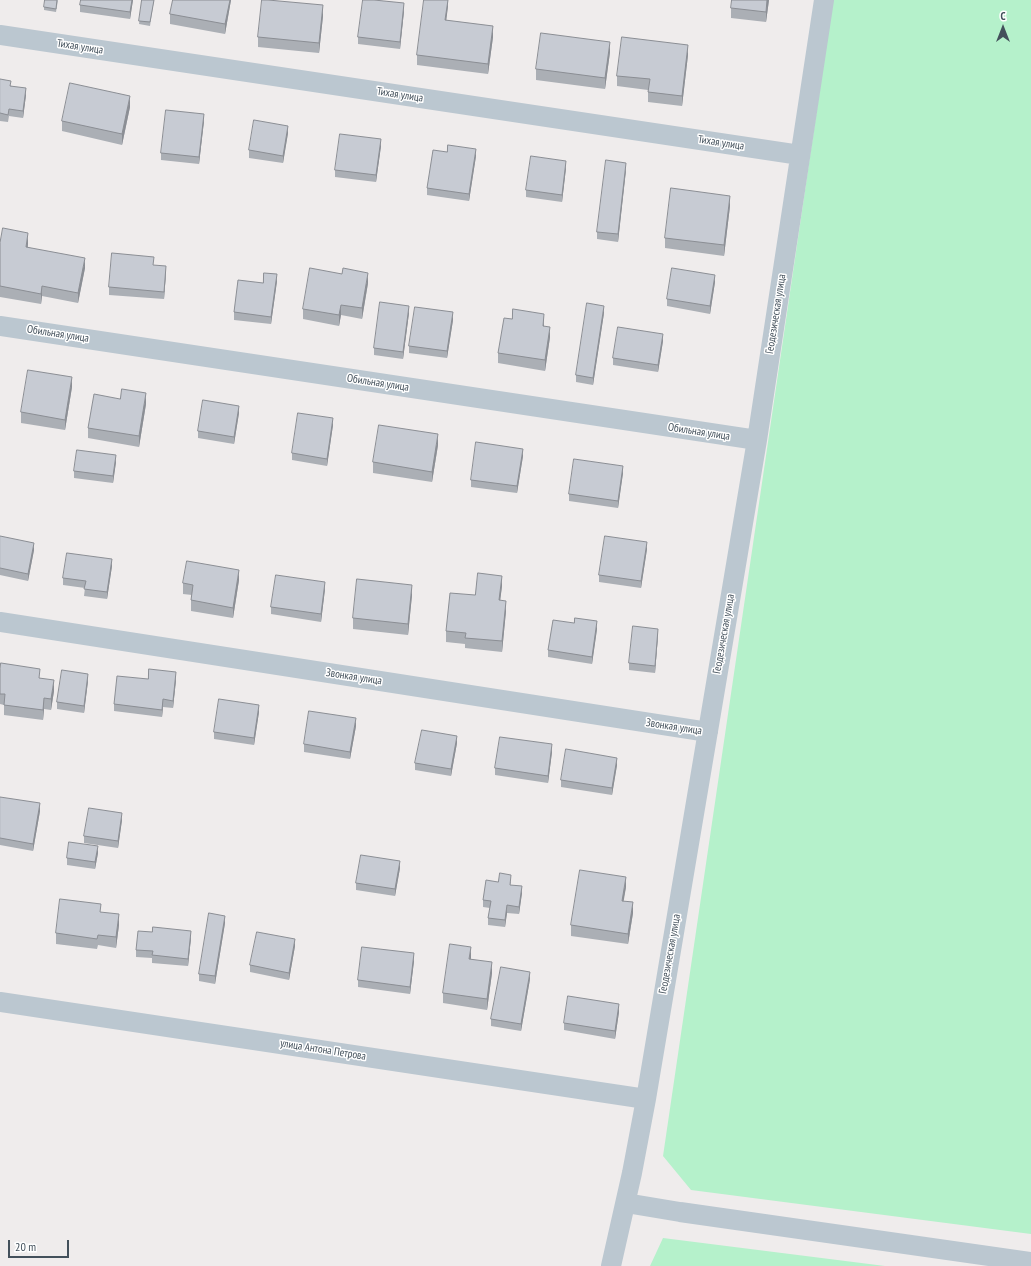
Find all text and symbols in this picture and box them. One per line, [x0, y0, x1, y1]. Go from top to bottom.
north arrow [983, 8, 1023, 48]
text: С [1000, 9, 1006, 23]
street label: Тихая улица [56, 37, 104, 57]
street label: Тихая улица [376, 85, 424, 105]
street label: Тихая улица [697, 133, 745, 153]
street label: Геодезическая улица [763, 273, 789, 355]
street label: Обильная улица [26, 323, 90, 345]
street label: Обильная улица [346, 372, 410, 394]
street label: Обильная улица [667, 421, 731, 443]
street label: Геодезическая улица [710, 593, 738, 675]
street label: Звонкая улица [325, 666, 383, 688]
street label: Звонкая улица [645, 716, 703, 738]
street label: Геодезическая улица [656, 913, 684, 995]
street label: улица Антона Петрова [279, 1037, 367, 1063]
scale bar [10, 1232, 71, 1258]
text: 20 m [15, 1239, 36, 1254]

